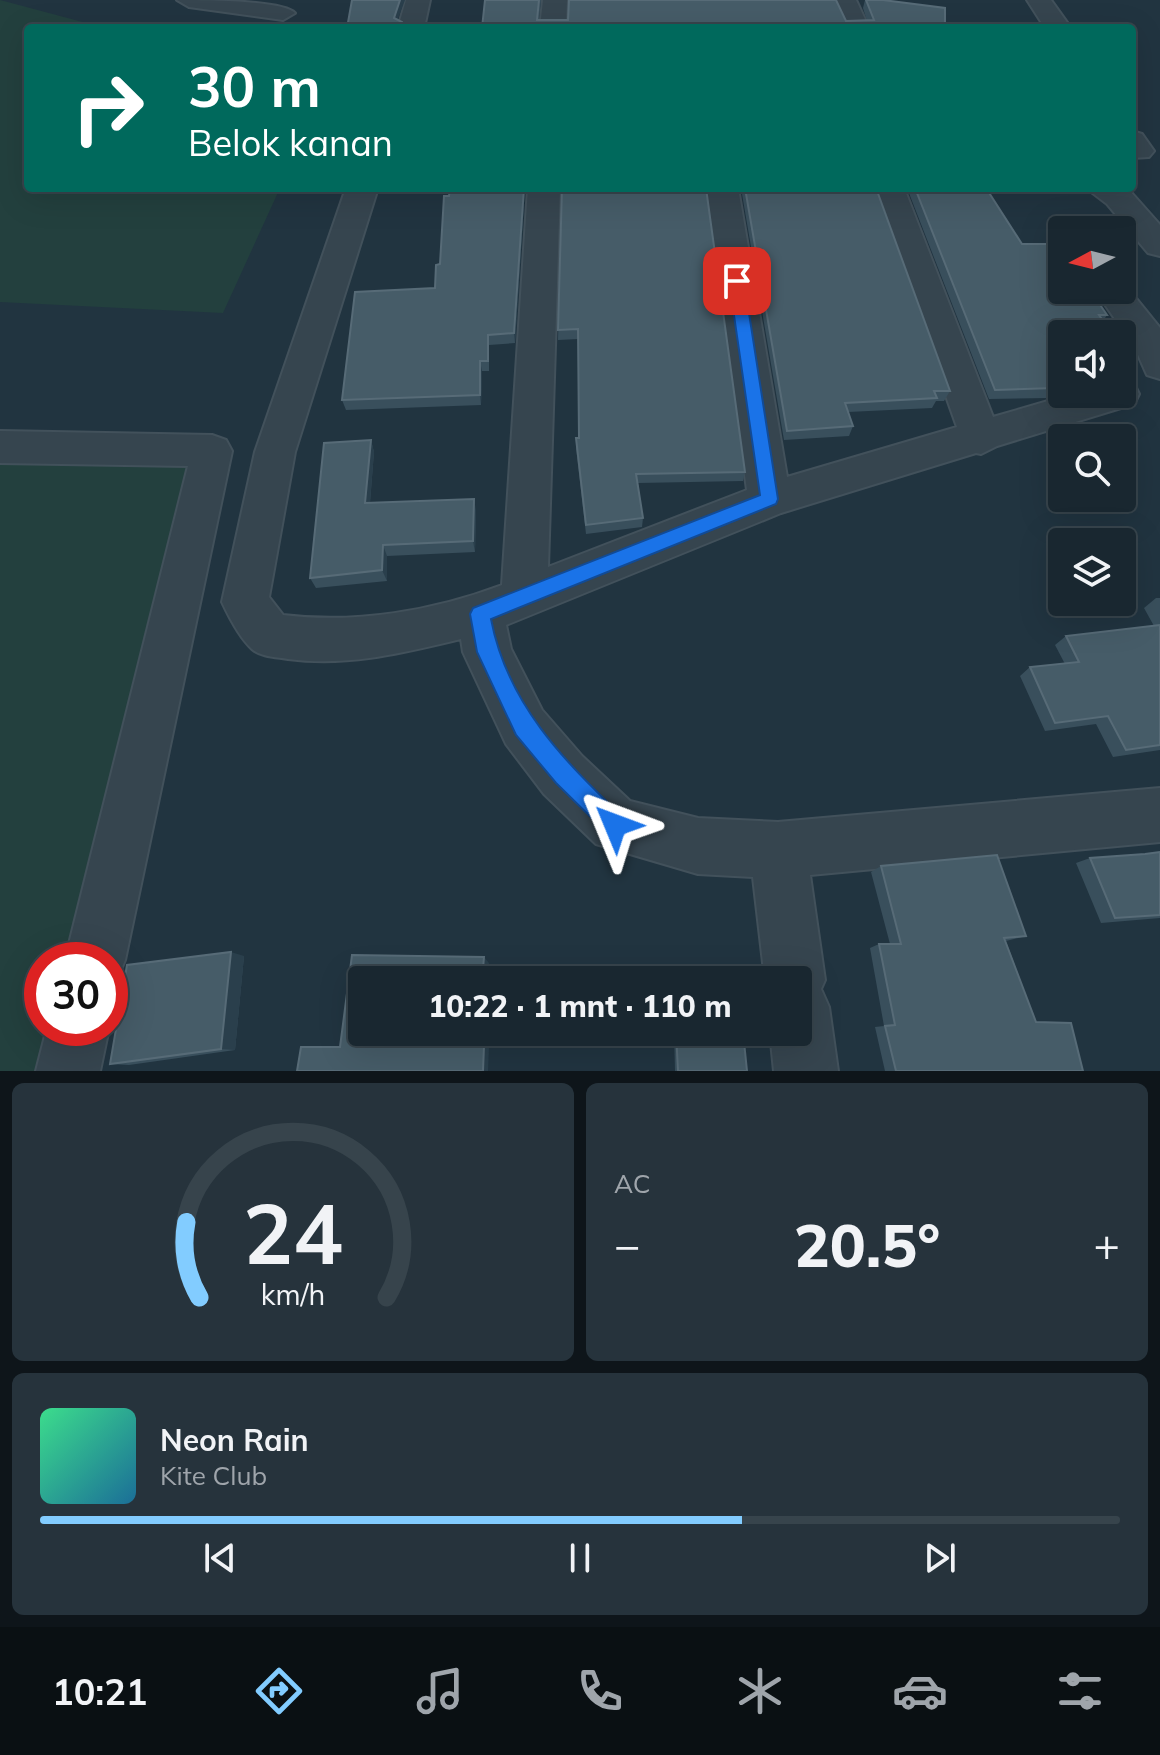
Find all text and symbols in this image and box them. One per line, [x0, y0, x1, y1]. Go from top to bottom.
text: 30 m [188, 51, 321, 121]
icon: right [56, 56, 160, 160]
text: Belok kanan [188, 120, 393, 165]
north arrow [1048, 216, 1136, 304]
map controls [1048, 216, 1136, 616]
pin [703, 247, 771, 315]
icon: arrive [715, 259, 759, 303]
button: sound [1048, 320, 1136, 408]
button: search [1048, 424, 1136, 512]
button: layers [1048, 528, 1136, 616]
position arrow [573, 783, 657, 867]
speed limit sign: 30 [24, 942, 128, 1046]
text: 10:22 · 1 mnt · 110 m [428, 987, 732, 1025]
text: AC [614, 1167, 651, 1200]
text: 24 [243, 1180, 343, 1285]
text: 20.5° [794, 1207, 940, 1282]
text: − [614, 1217, 640, 1272]
text: + [1094, 1217, 1120, 1272]
text: km/h [261, 1276, 325, 1312]
text: Neon Rain [160, 1421, 309, 1459]
text: Kite Club [160, 1459, 267, 1492]
icon: previous [198, 1536, 242, 1580]
icon: pause [558, 1536, 602, 1580]
icon: next [918, 1536, 962, 1580]
icon: directions [251, 1663, 307, 1719]
icon: music [412, 1663, 468, 1719]
icon: phone [572, 1663, 628, 1719]
icon: climate [732, 1663, 788, 1719]
icon: car [892, 1663, 948, 1719]
icon: filters [1052, 1663, 1108, 1719]
text: 10:21 [52, 1669, 147, 1714]

